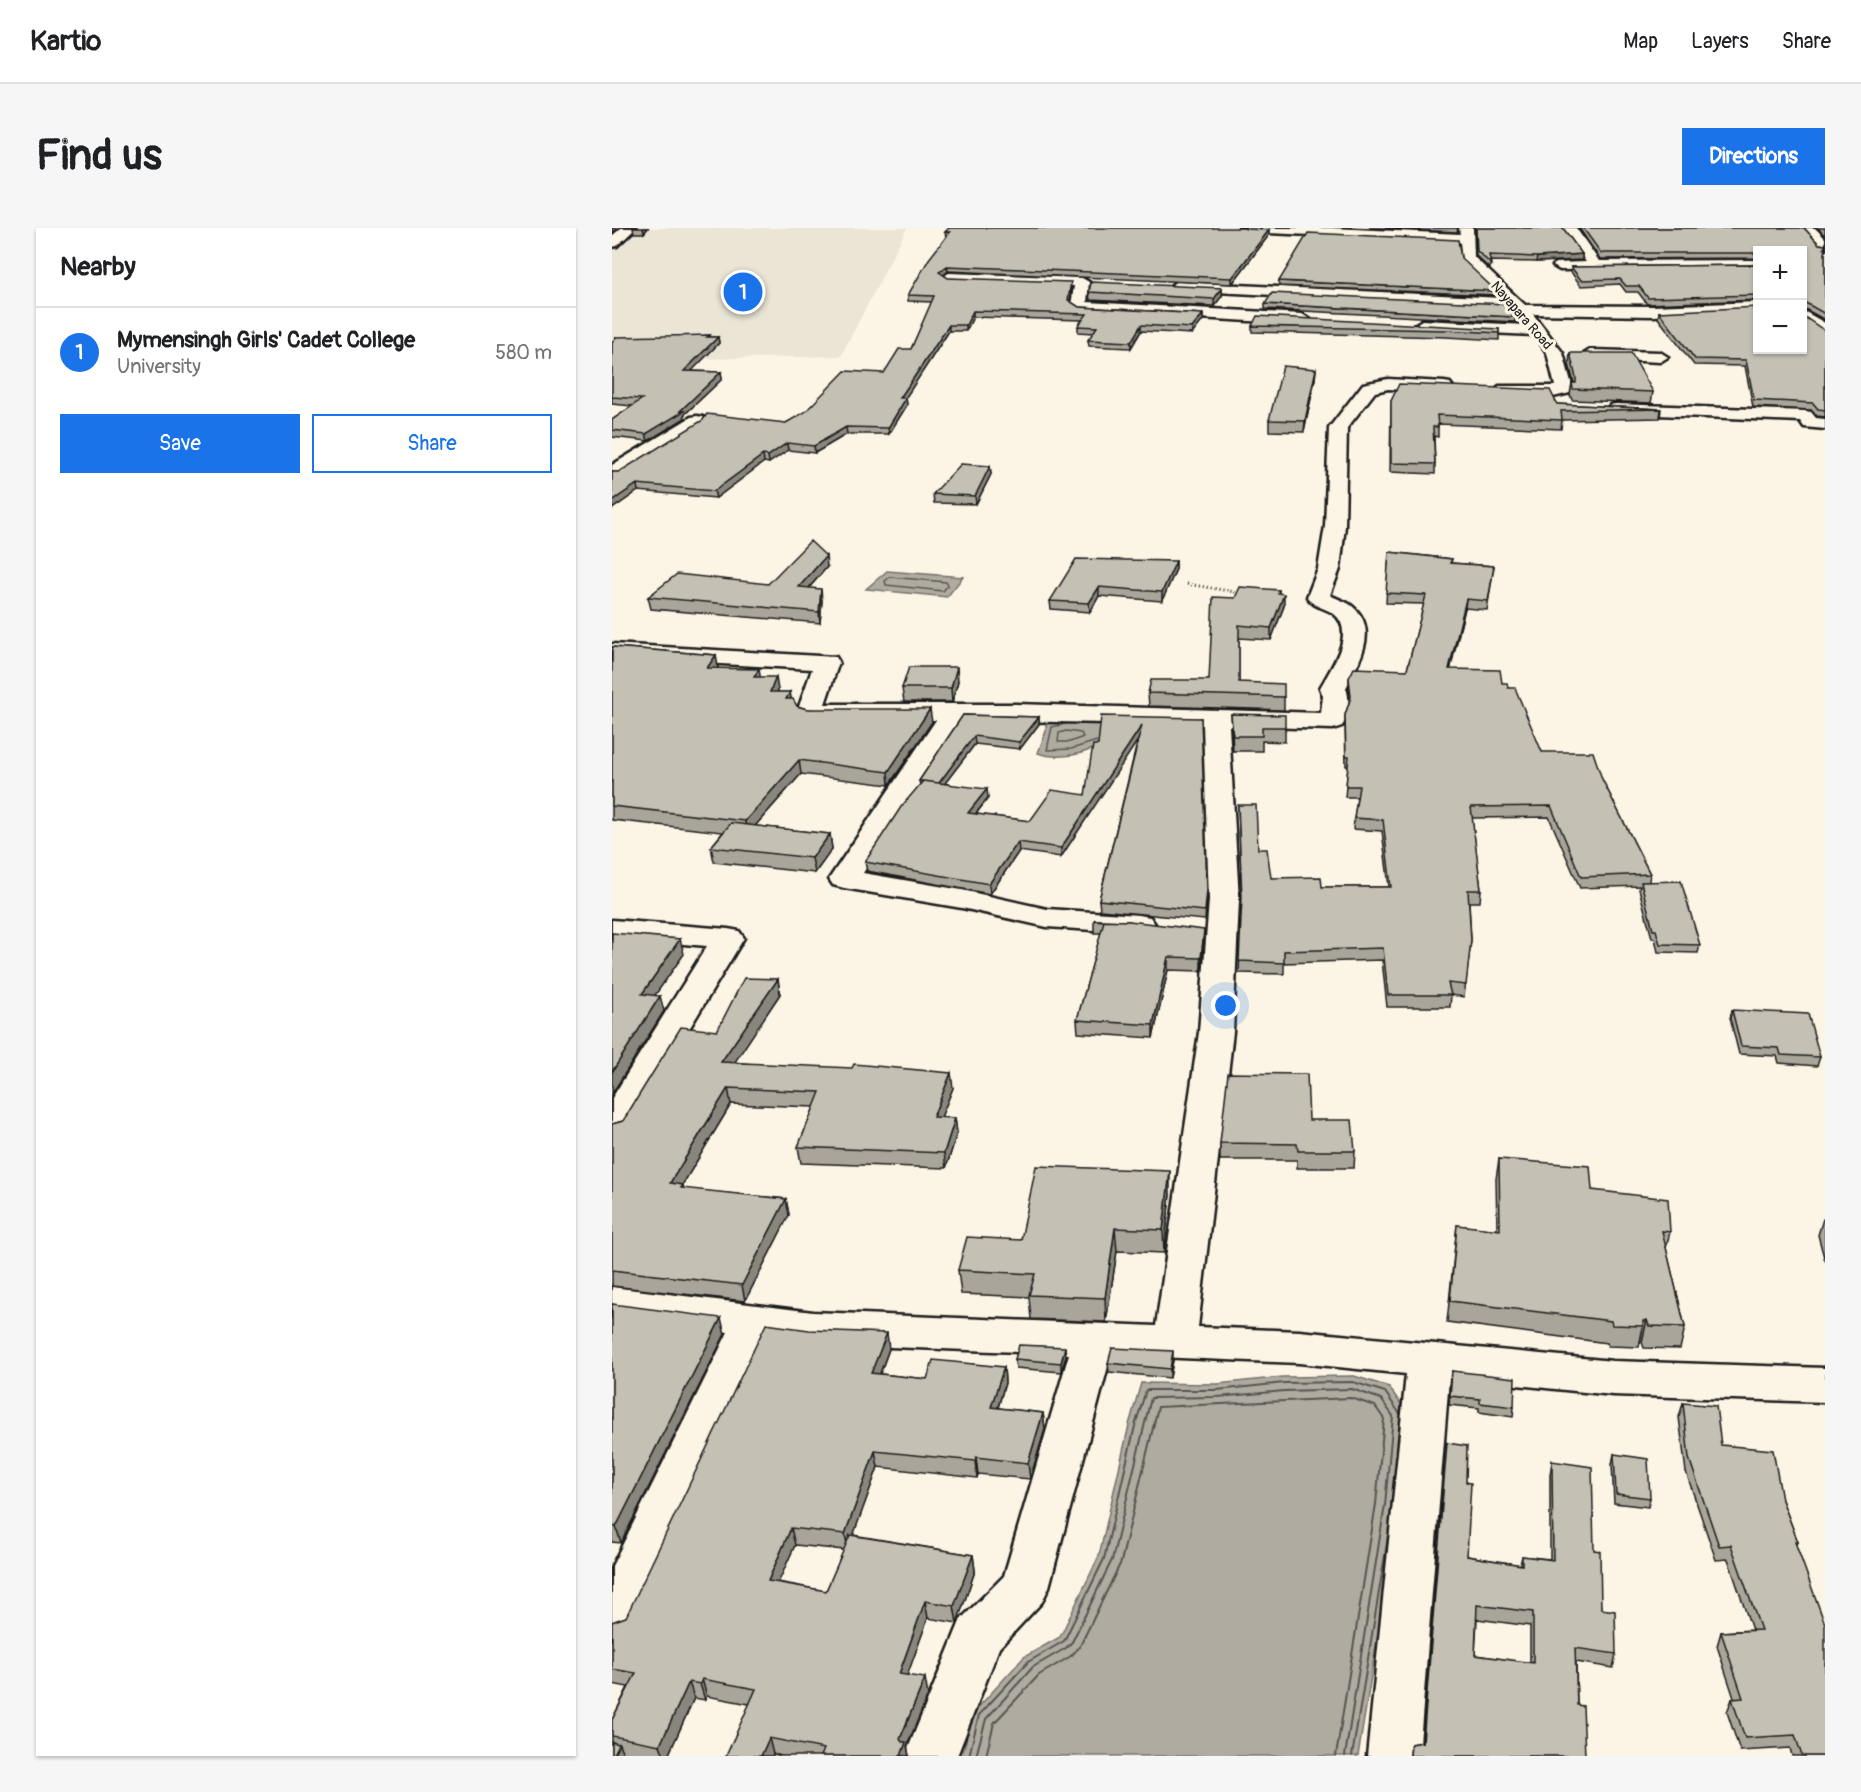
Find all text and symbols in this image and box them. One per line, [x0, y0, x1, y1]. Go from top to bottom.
text: Kartio [30, 24, 101, 59]
text: Map [1623, 28, 1658, 55]
text: Layers [1691, 28, 1749, 55]
text: Share [1782, 28, 1831, 55]
button: Directions [1682, 128, 1825, 185]
text: Find us [36, 130, 162, 182]
map controls [1753, 246, 1807, 354]
button: + [1753, 246, 1807, 300]
text: Nearby [60, 251, 136, 283]
pin: 1 [724, 270, 762, 314]
street label: Nayapara Road [1487, 278, 1556, 353]
button: − [1753, 300, 1807, 354]
text: Mymensingh Girls' Cadet College [117, 326, 415, 354]
text: 1 [76, 340, 83, 365]
text: 580 m [495, 340, 552, 365]
text: University [117, 354, 201, 379]
button: Save [60, 414, 300, 473]
button: Share [312, 414, 552, 473]
your location [1211, 991, 1240, 1020]

